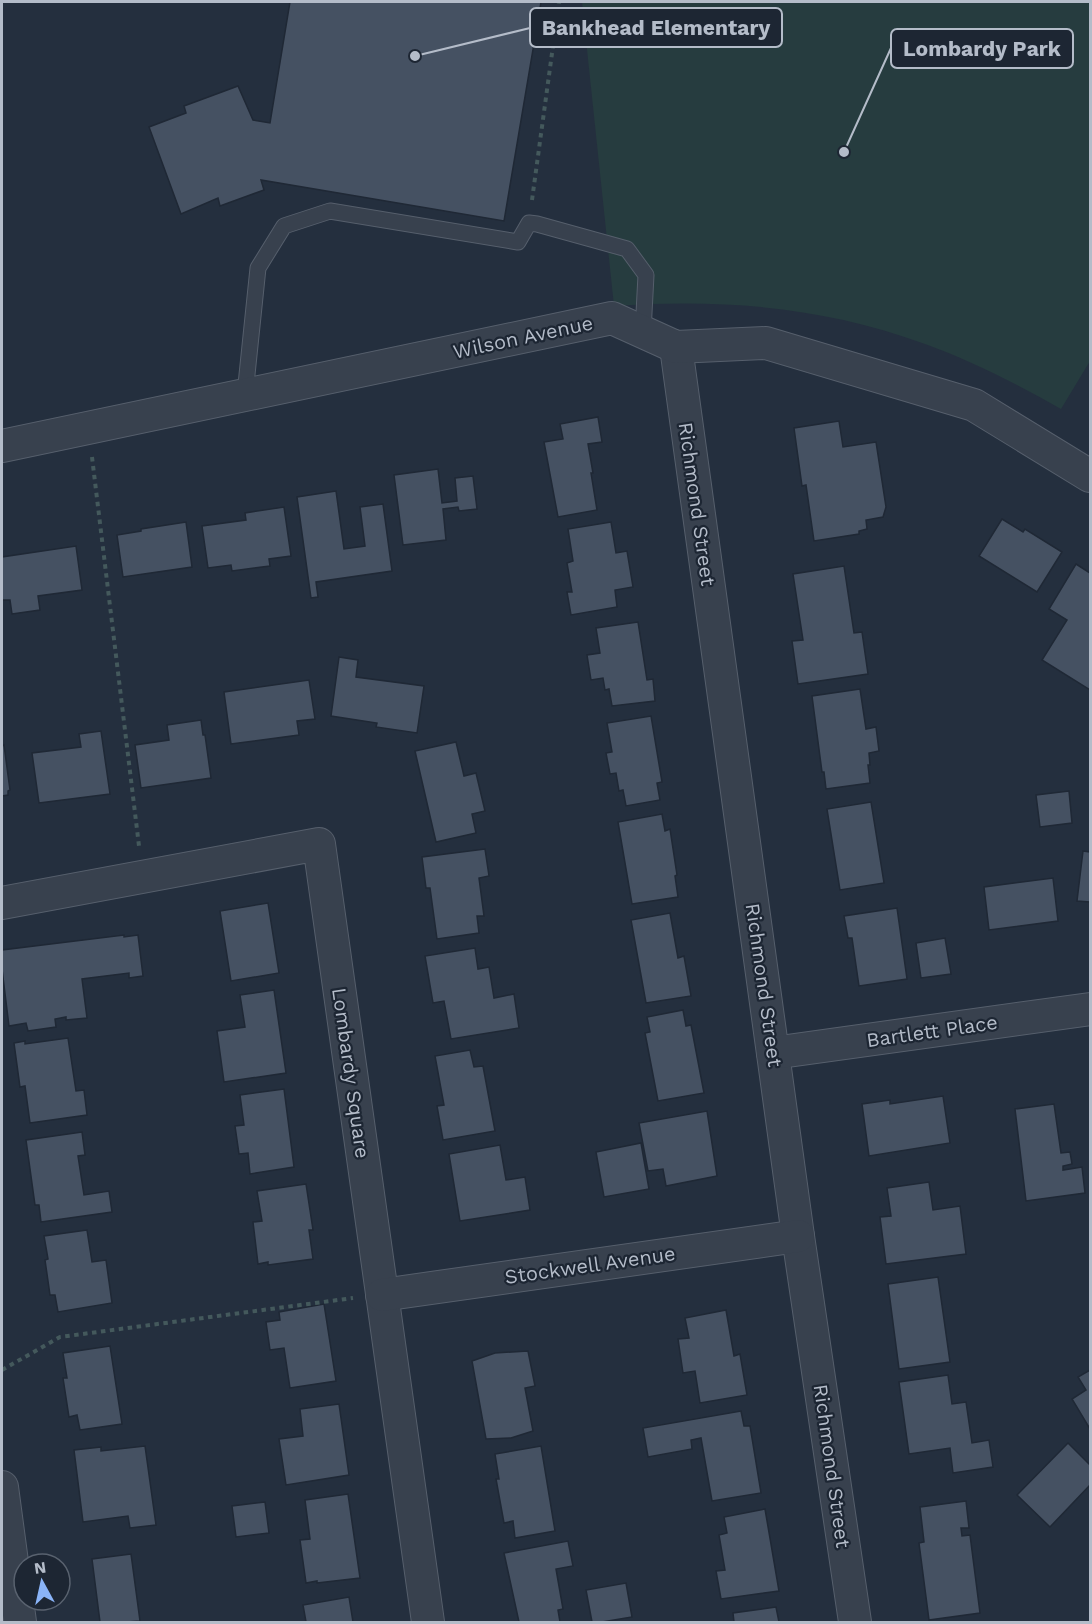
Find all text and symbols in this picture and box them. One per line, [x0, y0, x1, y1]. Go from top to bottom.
callout: Bankhead Elementary [530, 8, 782, 47]
text: Bankhead Elementary [542, 15, 770, 40]
callout: Lombardy Park [891, 29, 1073, 68]
text: Lombardy Park [903, 36, 1062, 61]
street label: Wilson Avenue [451, 310, 595, 364]
street label: Richmond Street [674, 421, 720, 588]
street label: Richmond Street [741, 902, 787, 1069]
street label: Lombardy Square [327, 986, 375, 1160]
street label: Bartlett Place [865, 1010, 999, 1052]
street label: Stockwell Avenue [503, 1241, 677, 1289]
street label: Richmond Street [809, 1383, 855, 1550]
north arrow [12, 1552, 72, 1612]
text: N [33, 1557, 47, 1578]

